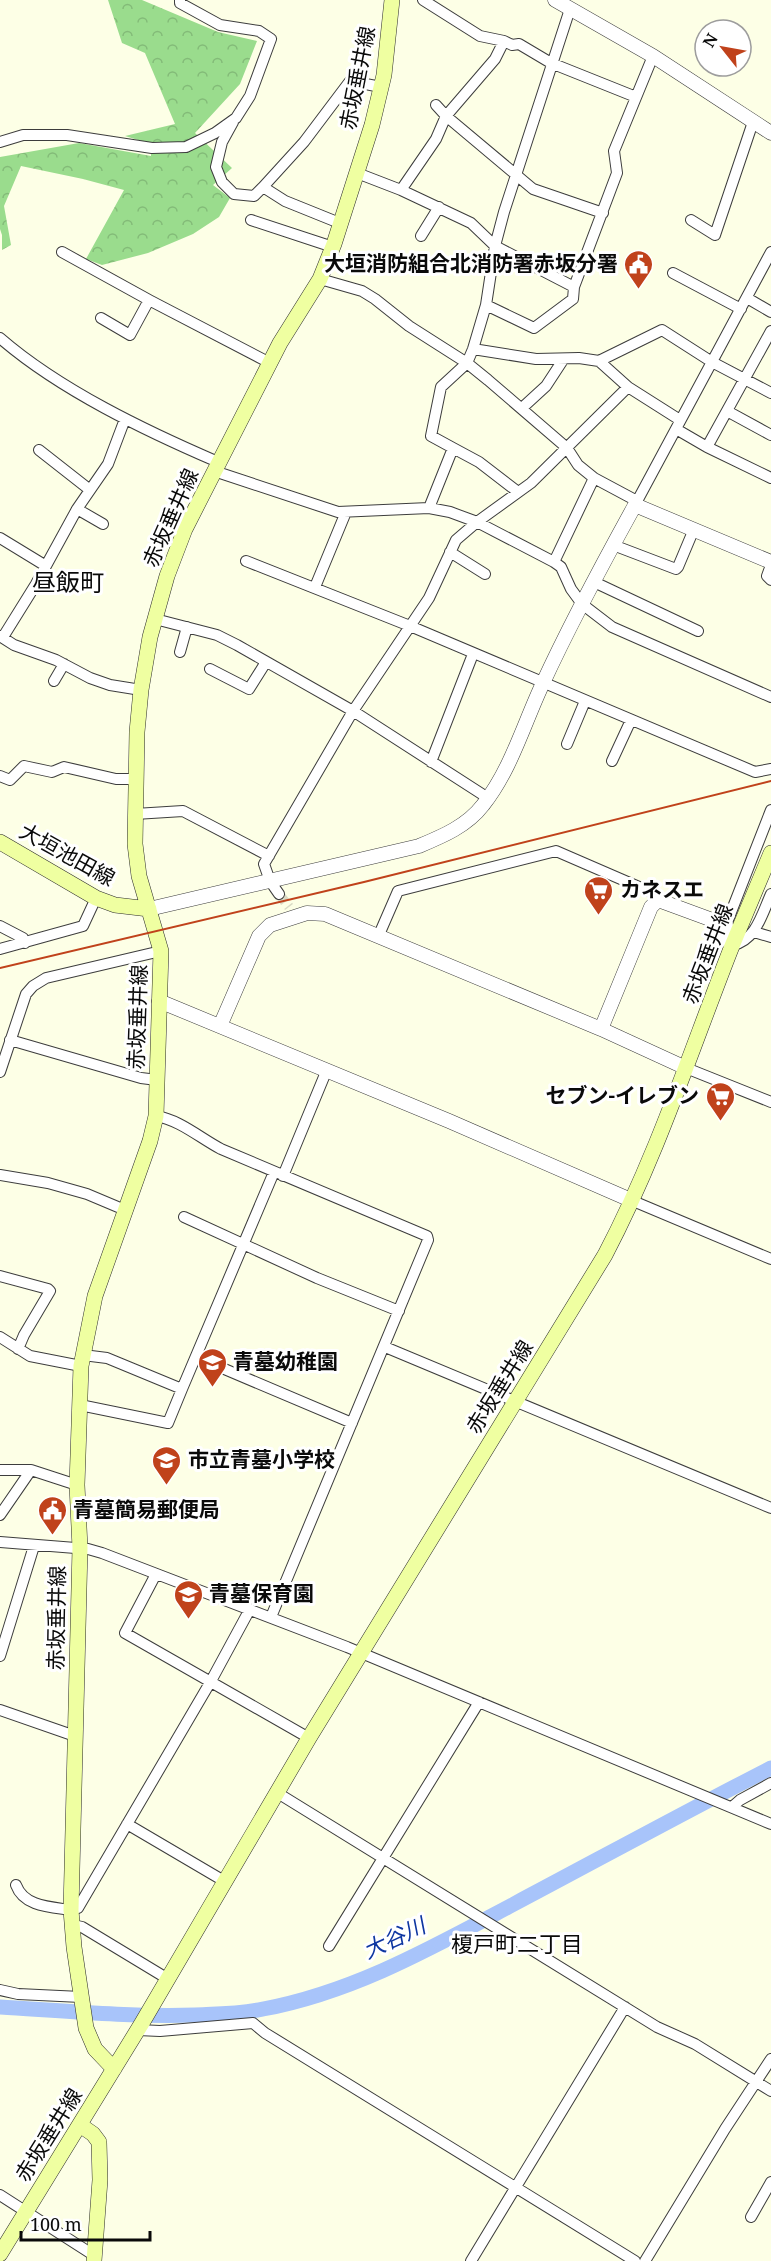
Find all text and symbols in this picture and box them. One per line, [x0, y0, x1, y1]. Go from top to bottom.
north arrow [693, 18, 753, 78]
street label: 赤坂垂井線 [333, 24, 381, 132]
text: N [697, 29, 723, 51]
public building icon: 大垣消防組合北消防署赤坂分署 [623, 248, 655, 290]
place label: 大垣消防組合北消防署赤坂分署 [324, 249, 618, 277]
street label: 赤坂垂井線 [136, 464, 204, 571]
district label: 昼飯町 [32, 565, 104, 598]
street label: 大垣池田線 [15, 816, 120, 892]
supermarket icon: カネスエ [583, 874, 615, 916]
place label: カネスエ [620, 875, 704, 903]
street label: 赤坂垂井線 [675, 900, 739, 1008]
street label: 赤坂垂井線 [121, 964, 153, 1070]
supermarket icon: セブン-イレブン [704, 1080, 736, 1122]
place label: セブン-イレブン [545, 1081, 699, 1109]
street label: 赤坂垂井線 [459, 1335, 539, 1438]
school or university icon: 青墓幼稚園 [196, 1346, 228, 1388]
place label: 青墓幼稚園 [233, 1347, 338, 1375]
school or university icon: 市立青墓小学校 [151, 1444, 183, 1486]
place label: 市立青墓小学校 [188, 1445, 335, 1473]
public building icon: 青墓簡易郵便局 [36, 1494, 68, 1536]
place label: 青墓簡易郵便局 [73, 1495, 220, 1523]
street label: 赤坂垂井線 [41, 1565, 71, 1671]
school or university icon: 青墓保育園 [172, 1578, 204, 1620]
place label: 青墓保育園 [209, 1579, 314, 1607]
water label: 大谷川 [357, 1909, 432, 1965]
district label: 榎戸町二丁目 [451, 1928, 583, 1958]
street label: 赤坂垂井線 [8, 2083, 88, 2186]
scale bar [21, 2204, 150, 2242]
text: 100 m [30, 2212, 82, 2236]

